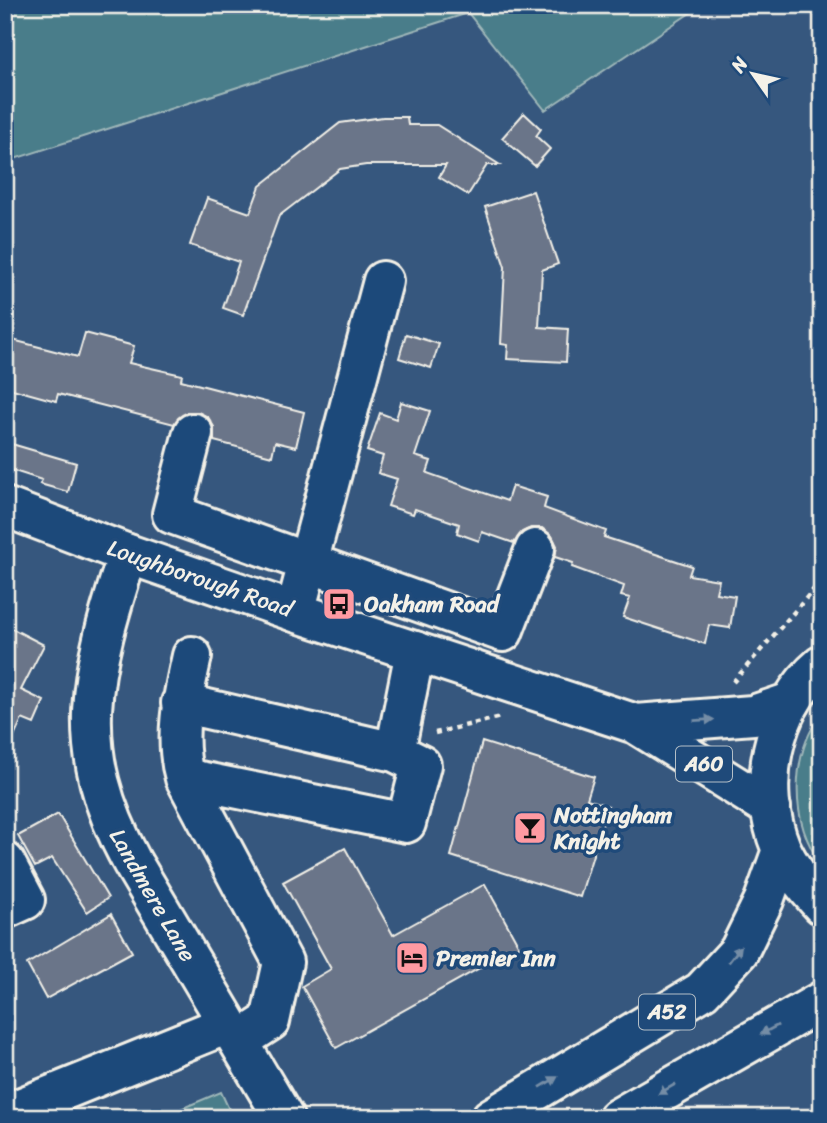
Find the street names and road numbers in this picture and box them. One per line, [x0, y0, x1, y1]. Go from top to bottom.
street label: Loughborough Road [101, 527, 300, 630]
road number: A60 [676, 746, 732, 782]
street label: Landmere Lane [98, 820, 208, 970]
road number: A52 [639, 995, 695, 1030]

